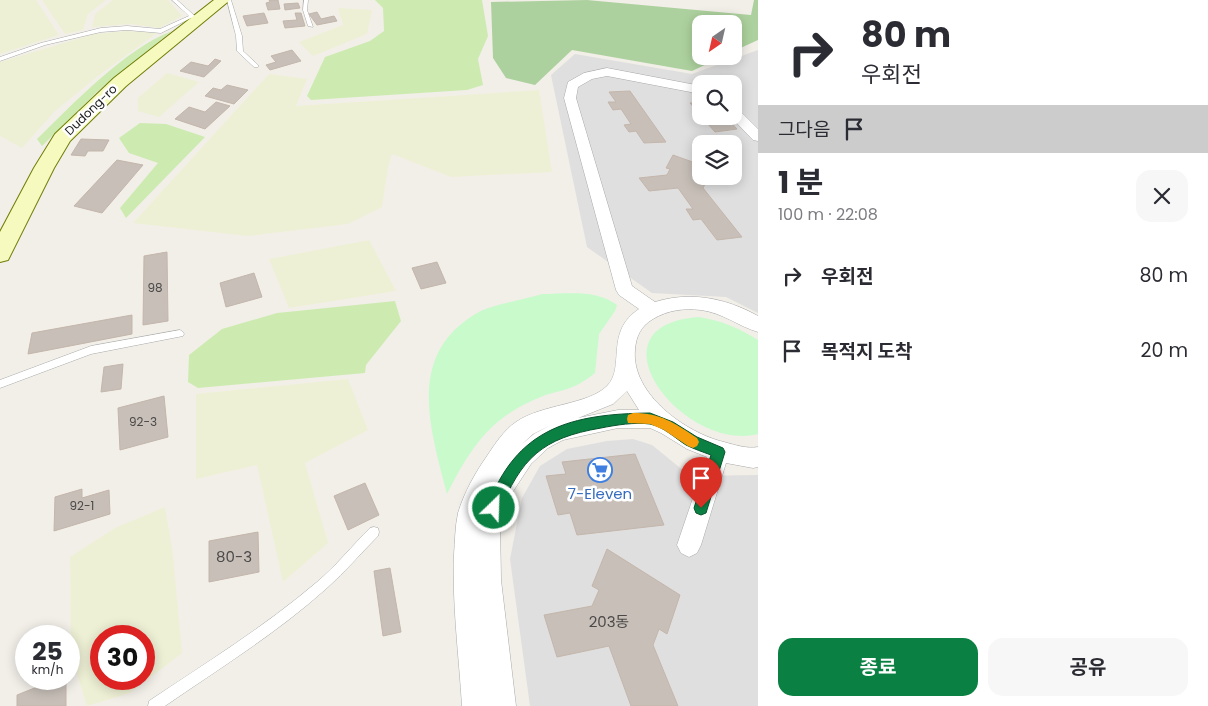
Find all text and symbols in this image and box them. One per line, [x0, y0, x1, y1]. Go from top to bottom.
text: 80 m [861, 10, 951, 59]
north arrow [692, 15, 742, 65]
map controls [692, 15, 742, 185]
icon: right [778, 20, 843, 85]
text: 우회전 [861, 59, 922, 90]
button: search [692, 75, 742, 125]
street label: Dudong-ro [61, 80, 121, 139]
icon: arrive [840, 115, 868, 143]
text: 그다음 [778, 116, 830, 143]
button: layers [692, 135, 742, 185]
text: 1 분 [778, 161, 823, 204]
button: close [1136, 170, 1188, 222]
text: 100 m · 22:08 [778, 203, 878, 226]
icon: right [778, 262, 806, 290]
text: 80 m [1139, 262, 1188, 289]
text: 우회전 [821, 263, 873, 290]
house number: 98 [147, 279, 163, 296]
icon: arrive [778, 337, 806, 365]
text: 20 m [1140, 337, 1188, 364]
text: 목적지 도착 [821, 338, 912, 365]
house number: 92-3 [129, 413, 157, 430]
supermarket icon: 7-Eleven [587, 457, 613, 483]
pin [680, 457, 722, 508]
icon: arrive [687, 464, 715, 492]
position arrow [467, 481, 519, 533]
place label: 7-Eleven [568, 483, 632, 504]
house number: 92-1 [70, 497, 94, 514]
house number: 80-3 [216, 546, 252, 567]
house number: 203동 [589, 611, 629, 632]
speed limit sign: 30 [90, 625, 155, 690]
text: 25 [32, 634, 63, 669]
button: 종료 [778, 638, 978, 696]
button: 공유 [988, 638, 1188, 696]
text: km/h [32, 661, 63, 678]

